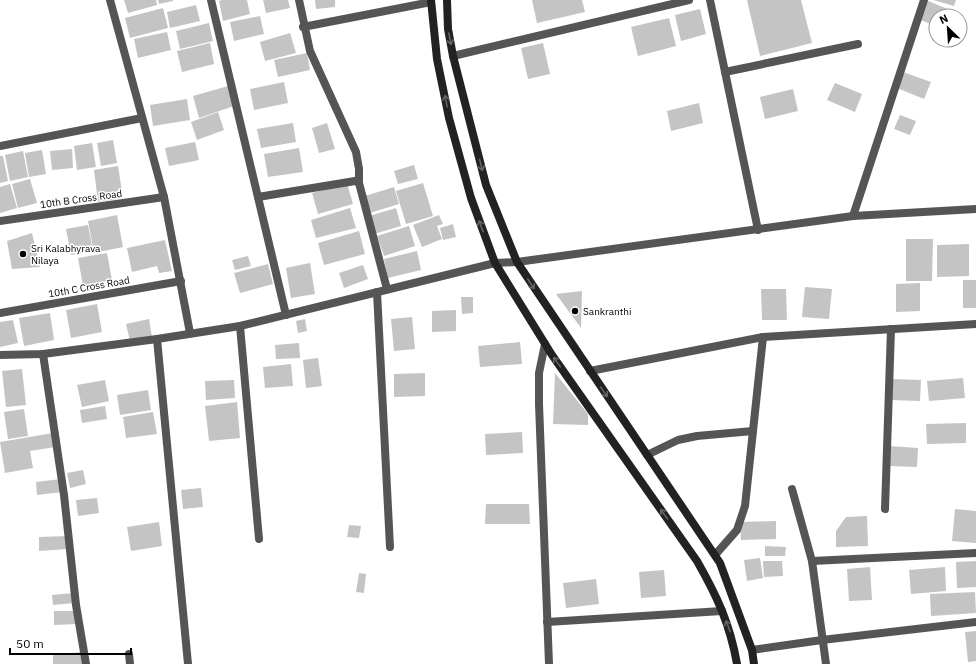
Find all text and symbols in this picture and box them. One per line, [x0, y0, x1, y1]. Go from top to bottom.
north arrow [928, 8, 968, 48]
text: N [937, 11, 950, 27]
one-way arrow [446, 32, 454, 45]
one-way arrow [441, 95, 449, 108]
one-way arrow [477, 158, 485, 171]
street label: 10th B Cross Road [39, 187, 123, 211]
one-way arrow [477, 221, 485, 233]
place label: Sri Kalabhyrava Nilaya [31, 242, 101, 267]
marker: Sri Kalabhyrava Nilaya [18, 249, 28, 259]
street label: 10th C Cross Road [47, 273, 131, 301]
one-way arrow [528, 278, 536, 290]
place label: Sankranthi [583, 305, 631, 318]
marker: Sankranthi [570, 306, 580, 316]
one-way arrow [553, 357, 561, 368]
one-way arrow [600, 386, 608, 397]
one-way arrow [660, 508, 668, 519]
one-way arrow [724, 621, 732, 633]
scale bar [10, 630, 131, 656]
text: 50 m [16, 636, 44, 651]

